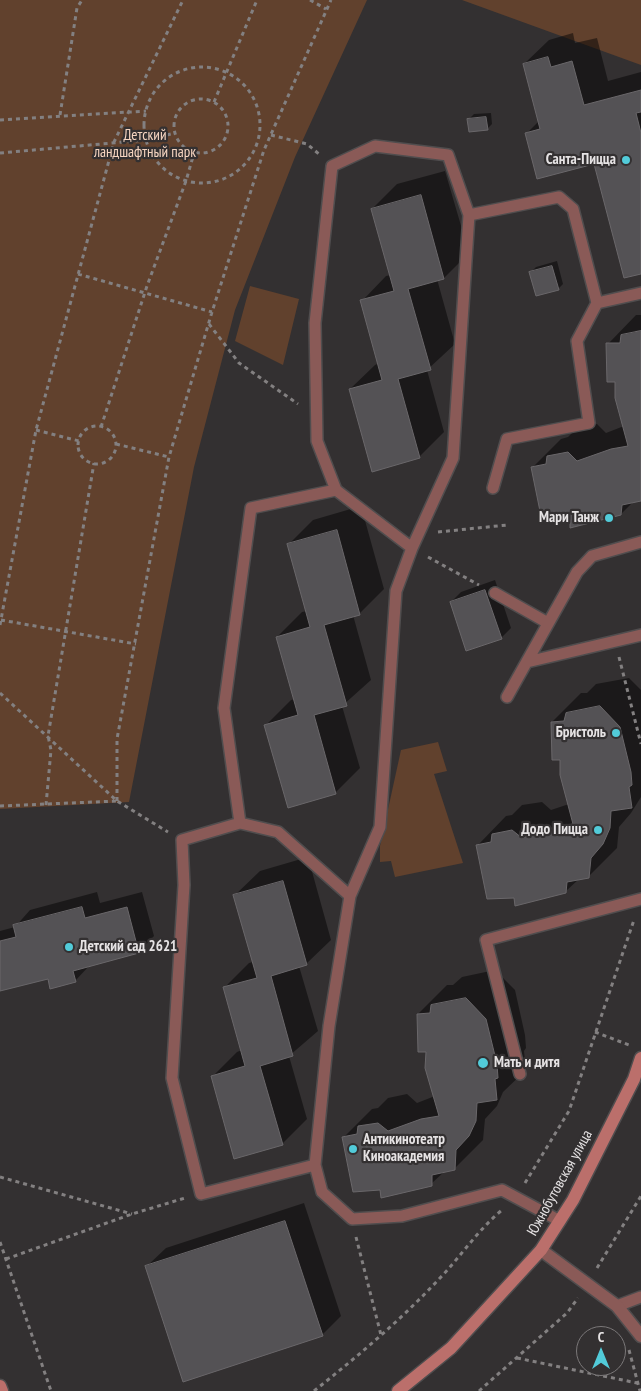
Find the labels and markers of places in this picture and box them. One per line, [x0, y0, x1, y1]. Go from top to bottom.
place label: Санта-Пицца [546, 151, 616, 169]
marker: Санта-Пицца [620, 154, 632, 166]
place label: Мари Танж [539, 509, 599, 527]
marker: Мари Танж [603, 512, 615, 524]
place label: Бристоль [556, 724, 606, 742]
marker: Бристоль [610, 727, 622, 739]
place label: Додо Пицца [521, 821, 588, 839]
marker: Додо Пицца [592, 824, 604, 836]
place label: Детский сад 2621 [79, 938, 177, 956]
marker: Детский сад 2621 [63, 941, 75, 953]
place label: Мать и дитя [494, 1054, 560, 1072]
marker: Мать и дитя [476, 1056, 490, 1070]
place label: Антикинотеатр Киноакадемия [363, 1131, 445, 1166]
marker: Антикинотеатр Киноакадемия [347, 1143, 359, 1155]

